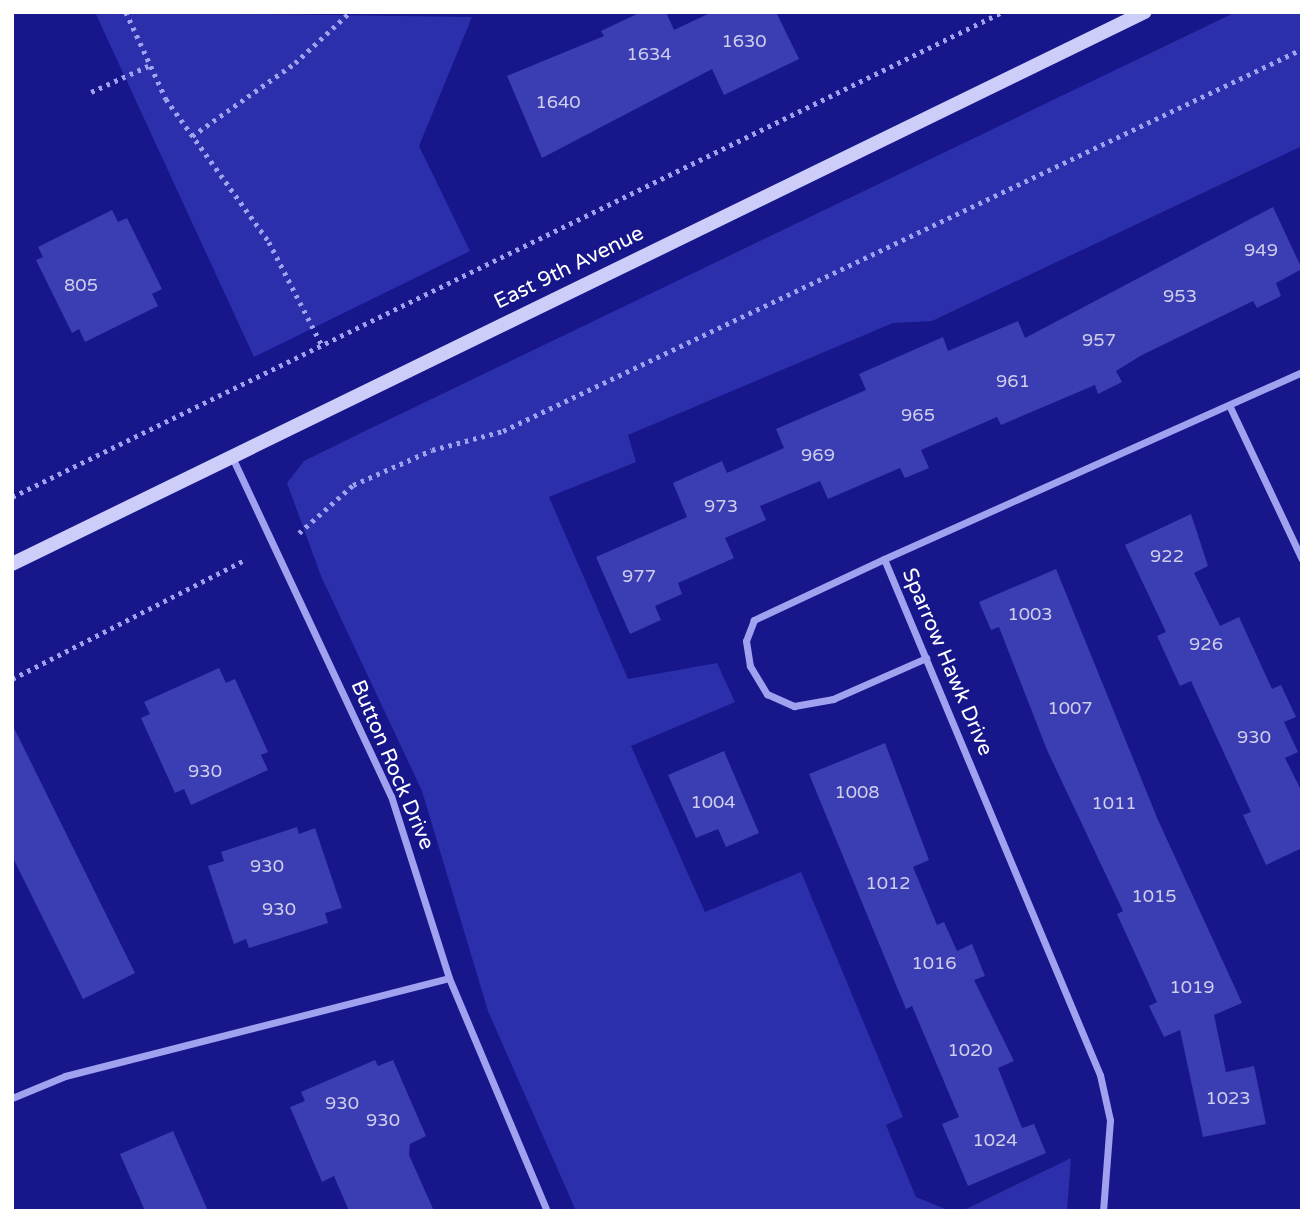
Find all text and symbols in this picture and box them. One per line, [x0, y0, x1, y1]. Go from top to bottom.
house number: 1630 [721, 30, 767, 52]
house number: 1634 [626, 43, 672, 65]
house number: 1640 [535, 91, 581, 113]
street label: East 9th Avenue [490, 221, 648, 315]
house number: 949 [1244, 239, 1278, 261]
house number: 805 [64, 274, 98, 296]
house number: 953 [1163, 285, 1197, 307]
house number: 957 [1082, 329, 1116, 351]
house number: 961 [996, 370, 1030, 392]
house number: 965 [901, 404, 935, 426]
house number: 969 [801, 444, 835, 466]
house number: 973 [704, 495, 738, 517]
house number: 922 [1150, 545, 1184, 567]
house number: 977 [622, 565, 656, 587]
street label: Sparrow Hawk Drive [896, 565, 998, 759]
house number: 1003 [1007, 603, 1053, 625]
house number: 926 [1189, 633, 1223, 655]
street label: Button Rock Drive [345, 676, 439, 854]
house number: 1007 [1047, 697, 1093, 719]
house number: 930 [1237, 726, 1271, 748]
house number: 930 [188, 760, 222, 782]
house number: 1008 [834, 781, 880, 803]
house number: 1004 [690, 791, 736, 813]
house number: 1011 [1091, 792, 1137, 814]
house number: 930 [250, 855, 284, 877]
house number: 1012 [865, 872, 911, 894]
house number: 1015 [1131, 885, 1177, 907]
house number: 930 [262, 898, 296, 920]
house number: 1016 [911, 952, 957, 974]
house number: 1019 [1169, 976, 1215, 998]
house number: 1020 [947, 1039, 993, 1061]
house number: 1023 [1205, 1087, 1251, 1109]
house number: 930 [325, 1092, 359, 1114]
house number: 930 [366, 1109, 400, 1131]
house number: 1024 [972, 1129, 1018, 1151]

